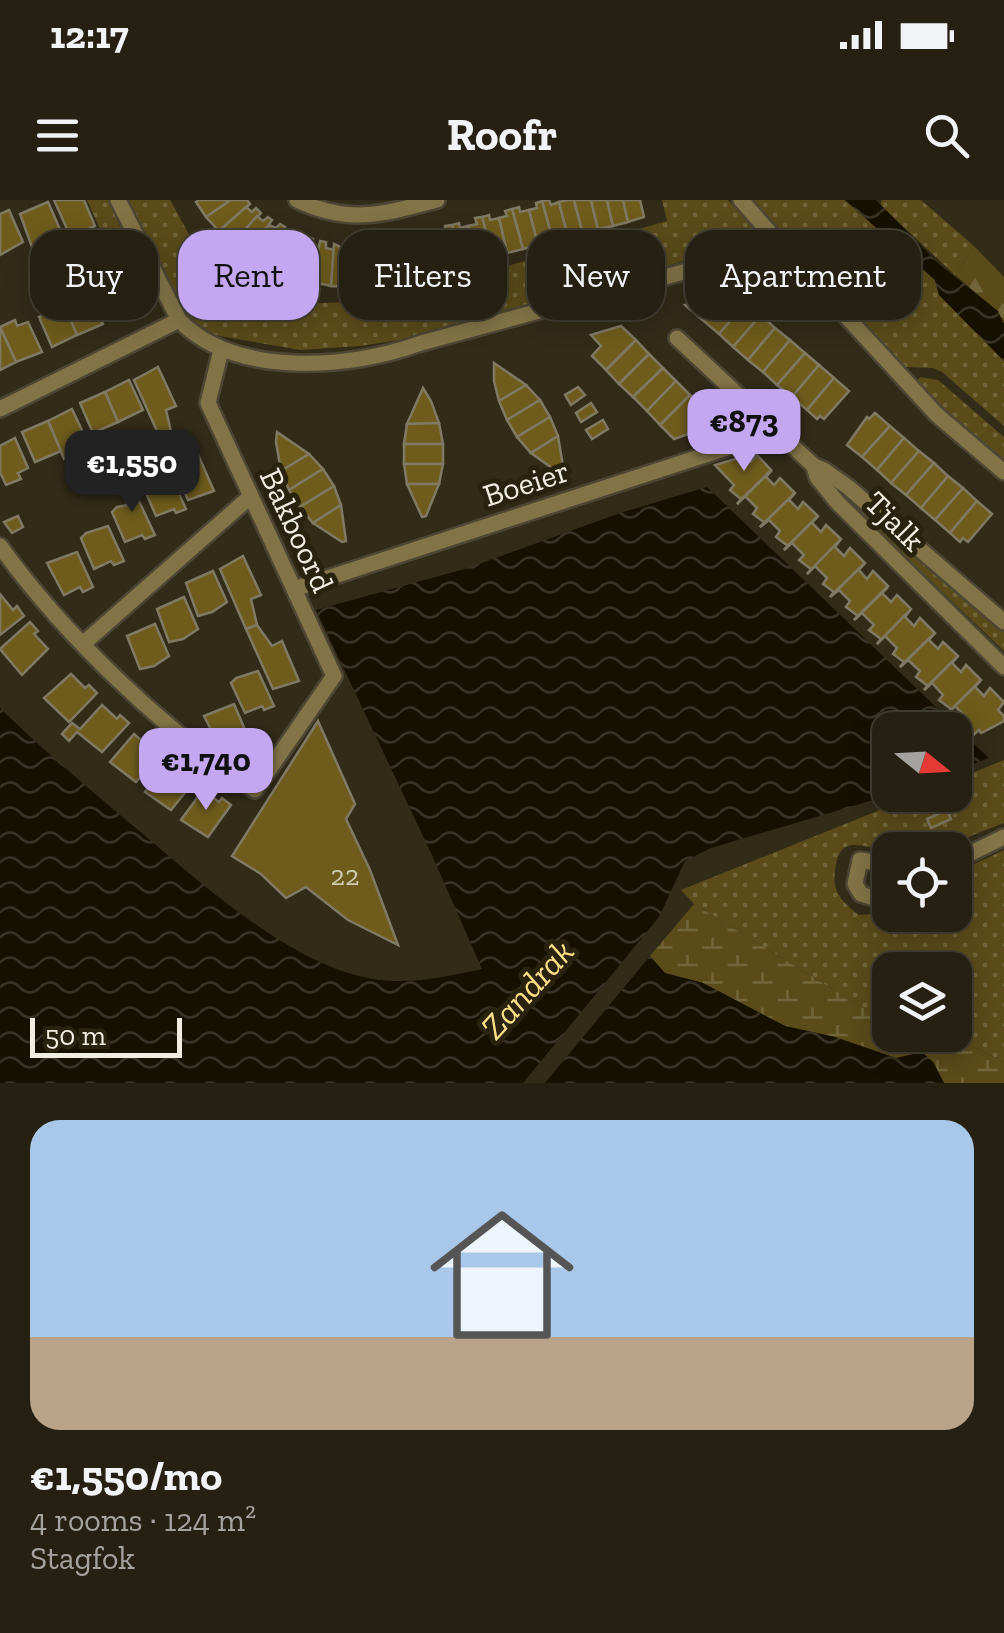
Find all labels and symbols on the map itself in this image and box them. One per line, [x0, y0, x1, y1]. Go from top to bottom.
pin: €873 [685, 389, 803, 474]
pin: €1,550 [51, 430, 213, 515]
street label: Boeier [478, 451, 574, 515]
street label: Bakboord [252, 462, 342, 598]
street label: Tjalk [857, 483, 933, 559]
north arrow [872, 712, 972, 812]
pin: €1,740 [125, 728, 287, 813]
house number: 22 [331, 859, 359, 892]
water label: Zandrak [472, 931, 582, 1047]
scale bar [30, 1013, 182, 1058]

